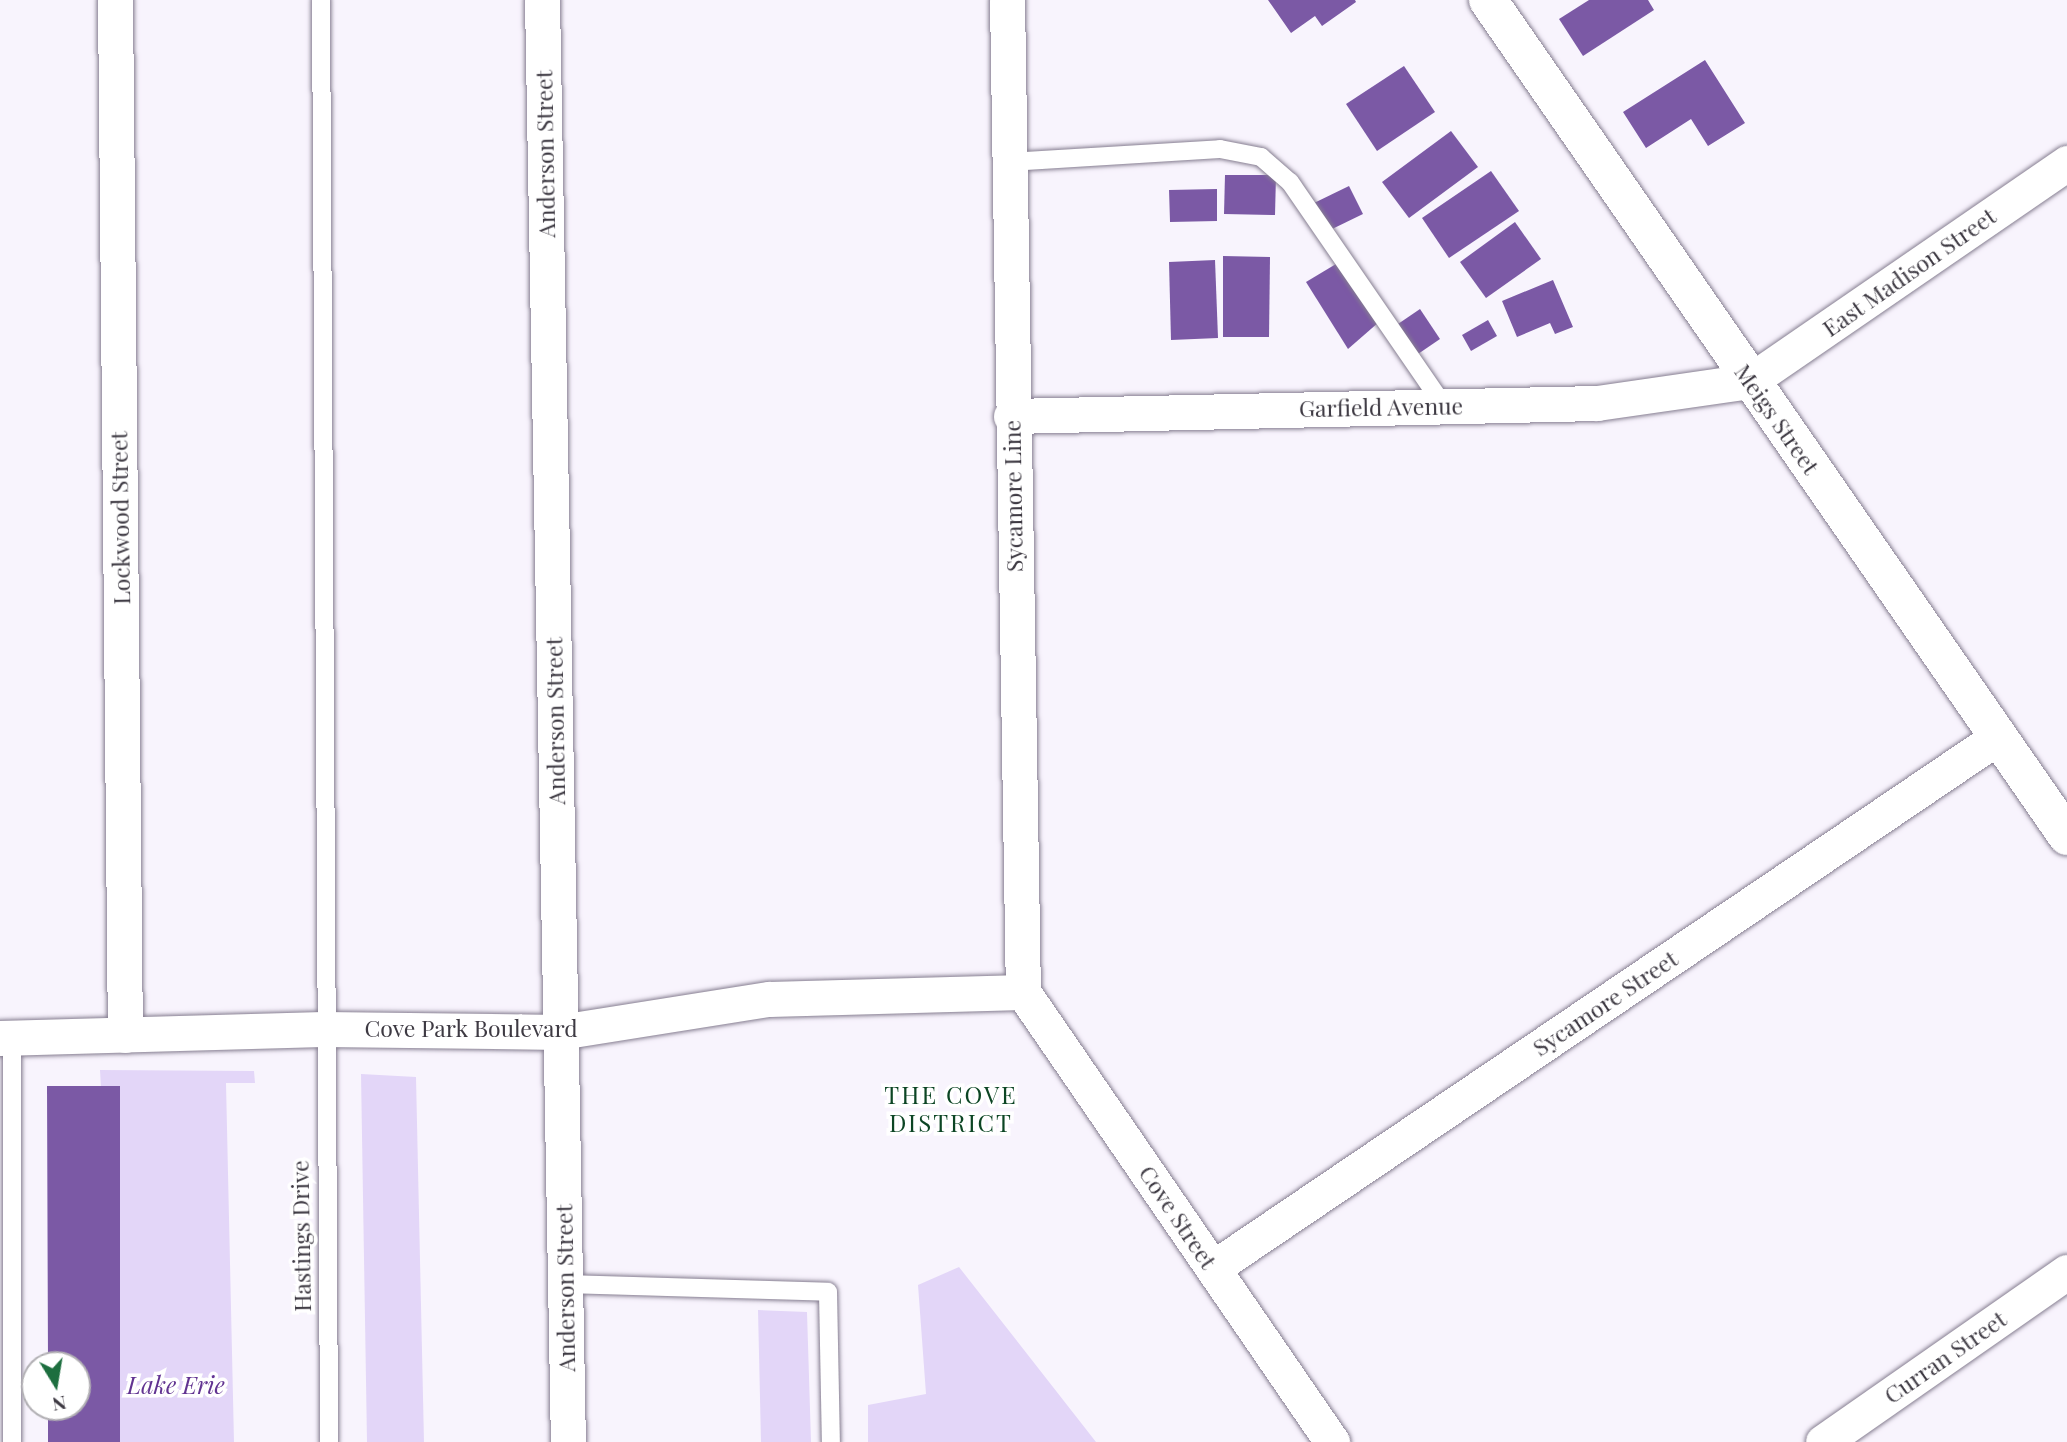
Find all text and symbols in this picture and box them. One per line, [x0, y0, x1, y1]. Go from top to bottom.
street label: Anderson Street [530, 70, 560, 238]
street label: East Madison Street [1817, 202, 2001, 342]
street label: Meigs Street [1729, 359, 1825, 479]
street label: Garfield Avenue [1298, 392, 1464, 422]
street label: Sycamore Line [998, 420, 1028, 572]
street label: Lockwood Street [105, 431, 135, 605]
street label: Anderson Street [540, 637, 570, 805]
street label: Sycamore Street [1527, 944, 1683, 1062]
street label: Cove Park Boulevard [364, 1014, 578, 1042]
district label: THE COVE DISTRICT [885, 1081, 1017, 1137]
street label: Hastings Drive [286, 1160, 316, 1312]
street label: Cove Street [1133, 1160, 1223, 1274]
street label: Anderson Street [550, 1204, 580, 1372]
street label: Curran Street [1879, 1305, 2011, 1409]
north arrow [21, 1351, 91, 1421]
water label: Lake Erie [127, 1371, 225, 1399]
text: N [50, 1391, 69, 1419]

